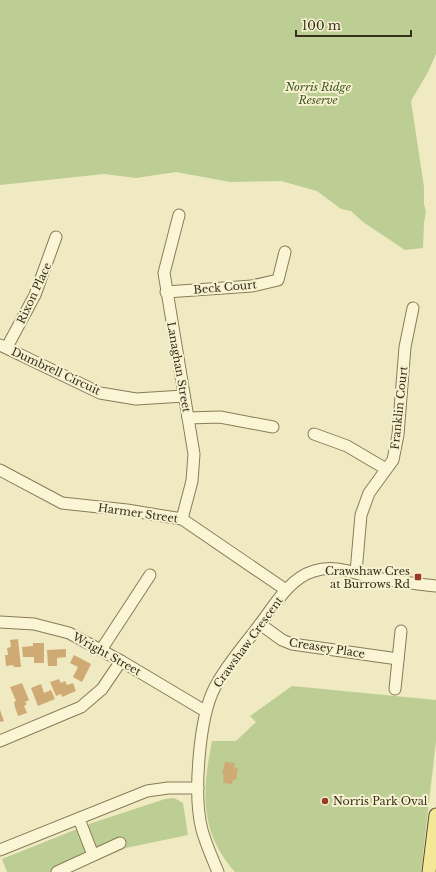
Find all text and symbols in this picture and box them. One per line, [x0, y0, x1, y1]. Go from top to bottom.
scale bar [296, 12, 411, 38]
text: 100 m [302, 18, 341, 33]
park label: Norris Ridge Reserve [284, 80, 351, 107]
street label: Rixon Place [14, 260, 54, 326]
street label: Beck Court [193, 277, 258, 297]
street label: Lanaghan Street [164, 321, 194, 414]
street label: Dumbrell Circuit [9, 344, 104, 398]
street label: Franklin Court [388, 365, 410, 450]
street label: Harmer Street [97, 500, 180, 526]
place label: Crawshaw Cres at Burrows Rd [325, 564, 411, 591]
marker: Crawshaw Cres at Burrows Rd [413, 572, 423, 582]
street label: Crawshaw Crescent [210, 593, 286, 690]
street label: Wright Street [70, 629, 144, 679]
street label: Creasey Place [288, 635, 366, 661]
place label: Norris Park Oval [333, 794, 428, 808]
marker: Norris Park Oval [320, 796, 330, 806]

